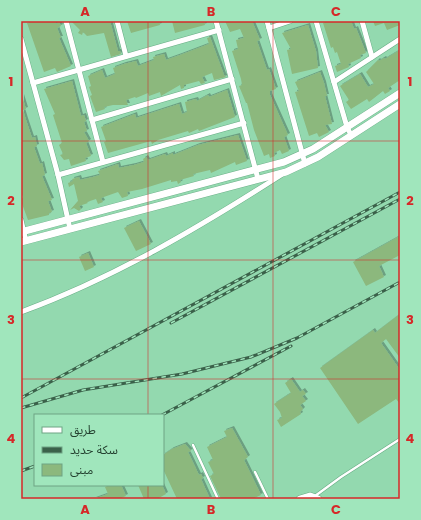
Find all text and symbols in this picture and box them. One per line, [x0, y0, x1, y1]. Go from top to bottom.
text: A [80, 2, 90, 21]
text: B [207, 2, 216, 21]
text: C [331, 2, 341, 21]
text: 1 [9, 72, 13, 91]
text: 1 [408, 72, 412, 91]
text: 2 [7, 191, 15, 210]
text: 2 [406, 191, 414, 210]
text: 3 [7, 310, 15, 329]
text: 3 [406, 310, 414, 329]
legend [34, 414, 164, 486]
text: طريق [70, 421, 96, 438]
text: 4 [7, 429, 16, 448]
text: 4 [406, 429, 415, 448]
text: سكة حديد [70, 441, 118, 458]
text: مبنى [70, 461, 93, 478]
text: A [80, 500, 90, 519]
text: B [207, 500, 216, 519]
text: C [331, 500, 341, 519]

